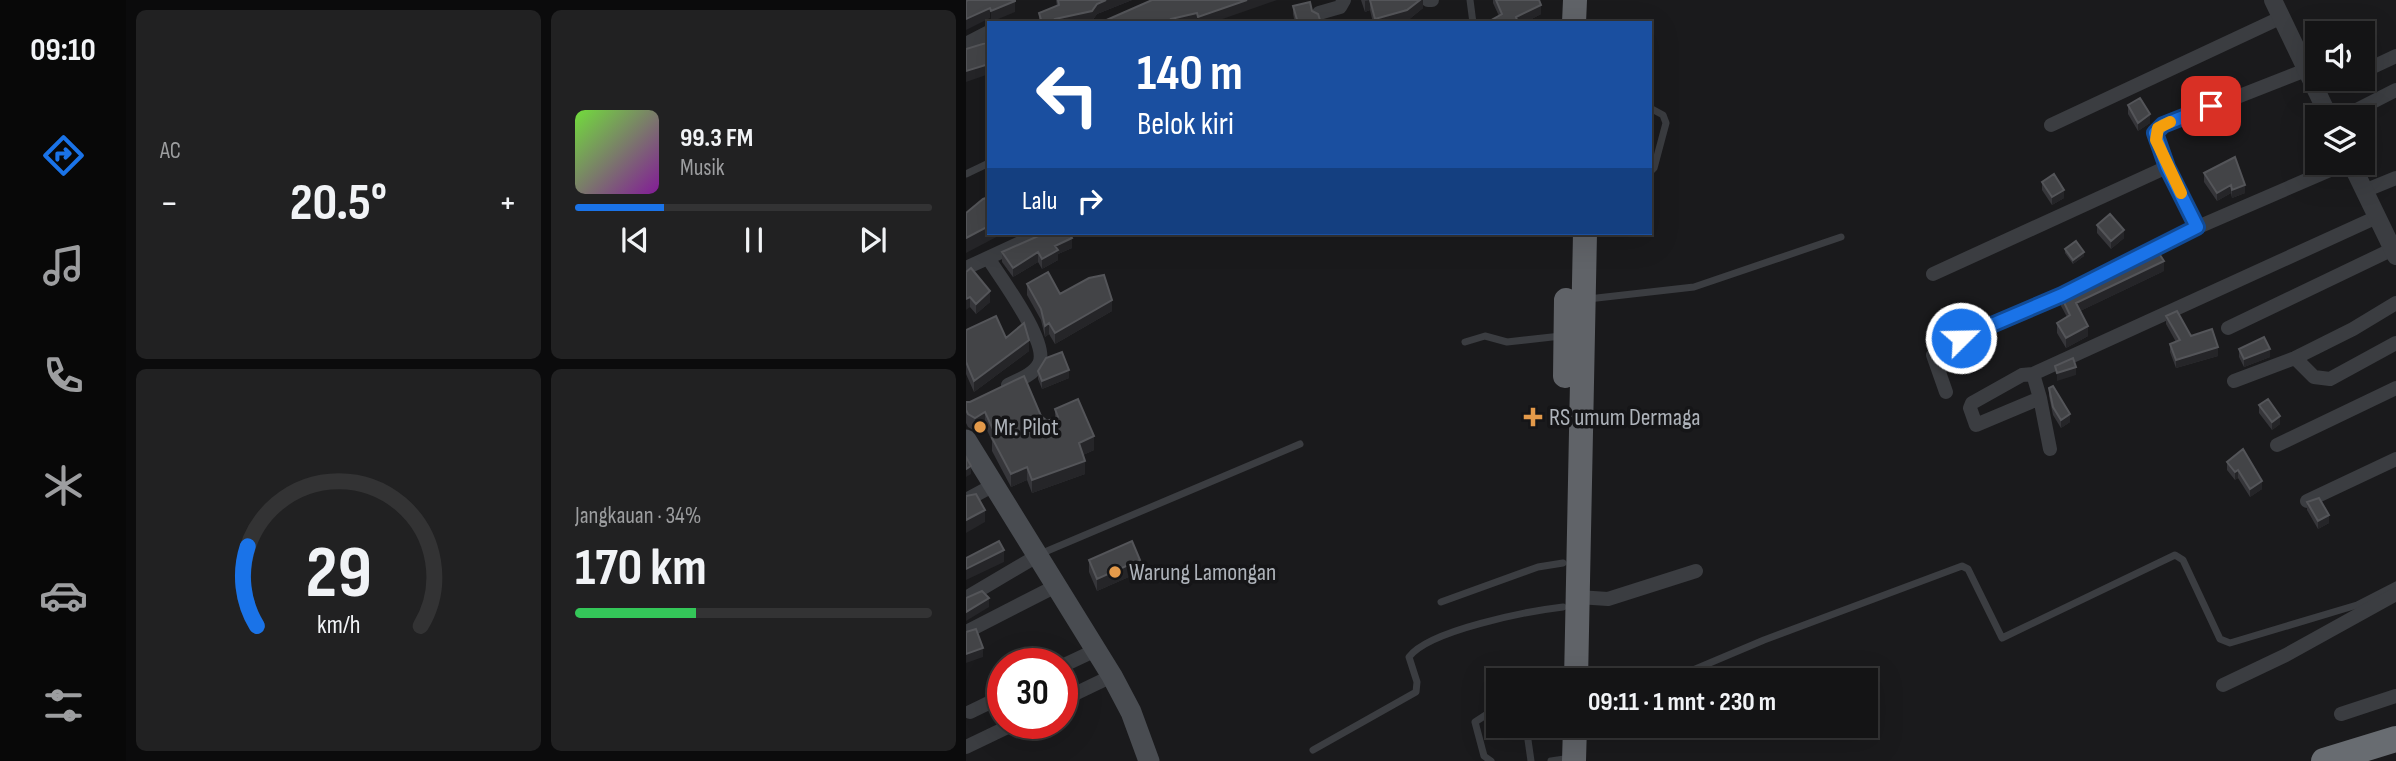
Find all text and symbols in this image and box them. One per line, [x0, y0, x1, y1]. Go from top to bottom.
map controls [2305, 21, 2375, 175]
button: sound [2305, 21, 2375, 91]
text: 09:10 [30, 31, 96, 70]
text: 140 m [1137, 45, 1243, 104]
icon: left [1022, 49, 1113, 140]
pin [2181, 76, 2241, 136]
icon: arrive [2192, 87, 2230, 125]
text: Belok kiri [1137, 105, 1234, 144]
button: layers [2305, 105, 2375, 175]
text: 99.3 FM [680, 123, 753, 154]
icon: directions [39, 131, 88, 180]
text: AC [160, 137, 181, 165]
text: Musik [680, 154, 725, 182]
text: 20.5° [290, 172, 387, 235]
text: − [160, 181, 179, 226]
text: + [498, 181, 517, 226]
icon: right [1071, 182, 1109, 220]
text: Lalu [1022, 186, 1057, 217]
icon: previous [616, 221, 654, 259]
icon: pause [735, 221, 773, 259]
icon: next [854, 221, 892, 259]
icon: music [39, 241, 88, 290]
position arrow [1924, 301, 1998, 375]
icon: phone [39, 351, 88, 400]
place label: RS umum Dermaga [1549, 403, 1700, 432]
marker: RS umum Dermaga [1523, 407, 1543, 427]
place label: Mr. Pilot [994, 413, 1058, 442]
marker: Mr. Pilot [972, 419, 988, 435]
icon: climate [39, 461, 88, 510]
text: Jangkauan · 34% [575, 502, 701, 530]
text: 29 [305, 530, 372, 618]
text: 170 km [575, 537, 707, 600]
place label: Warung Lamongan [1129, 558, 1276, 587]
marker: Warung Lamongan [1107, 564, 1123, 580]
icon: car [39, 571, 88, 620]
text: km/h [317, 610, 360, 641]
speed limit sign: 30 [987, 648, 1078, 739]
icon: filters [39, 681, 88, 730]
text: 09:11 · 1 mnt · 230 m [1588, 687, 1776, 718]

